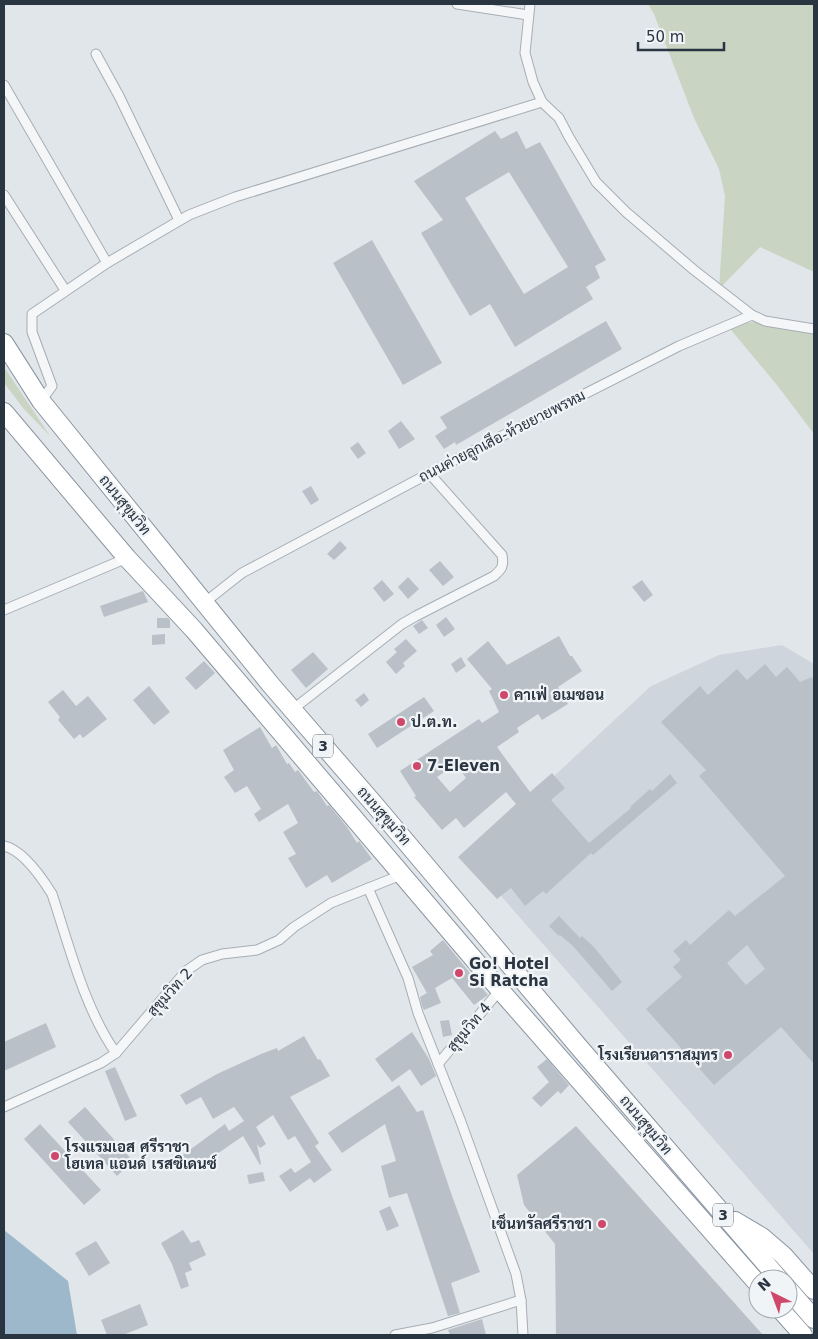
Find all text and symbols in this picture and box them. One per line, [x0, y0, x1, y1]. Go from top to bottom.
scale bar [638, 20, 724, 52]
text: 50 m [646, 28, 684, 46]
street label: ถนนค่ายลูกเสึอ-ห้วยยายพรหม [415, 385, 589, 487]
street label: ถนนสุขุมวิท [94, 471, 155, 540]
place label: คาเฟ่ อเมซอน [514, 685, 605, 704]
marker: คาเฟ่ อเมซอน [498, 689, 510, 701]
place label: ป.ต.ท. [411, 713, 458, 731]
marker: ป.ต.ท. [395, 716, 407, 728]
road number: 3 [313, 734, 333, 758]
place label: 7-Eleven [427, 757, 500, 775]
marker: 7-Eleven [411, 760, 423, 772]
street label: ถนนสุขุมวิท [352, 783, 414, 850]
place label: Go! Hotel Si Ratcha [469, 955, 549, 990]
street label: สุขุมวิท 2 [144, 964, 198, 1021]
marker: Go! Hotel Si Ratcha [453, 967, 465, 979]
street label: สุขุมวิท 4 [443, 999, 496, 1057]
place label: โรงเรียนดาราสมุทร [597, 1044, 719, 1066]
marker: โรงเรียนดาราสมุทร [722, 1049, 734, 1061]
street label: ถนนสุขุมวิท [614, 1092, 676, 1160]
place label: โรงแรมเอส ศรีราชา โฮเทล แอนด์ เรสซิเดนซ์ [64, 1136, 218, 1173]
marker: โรงแรมเอส ศรีราชา โฮเทล แอนด์ เรสซิเดนซ์ [49, 1150, 61, 1162]
road number: 3 [713, 1204, 733, 1226]
place label: เซ็นทรัลศรีราชา [491, 1213, 592, 1233]
marker: เซ็นทรัลศรีราชา [596, 1218, 608, 1230]
north arrow [748, 1269, 798, 1319]
text: N [755, 1274, 774, 1294]

